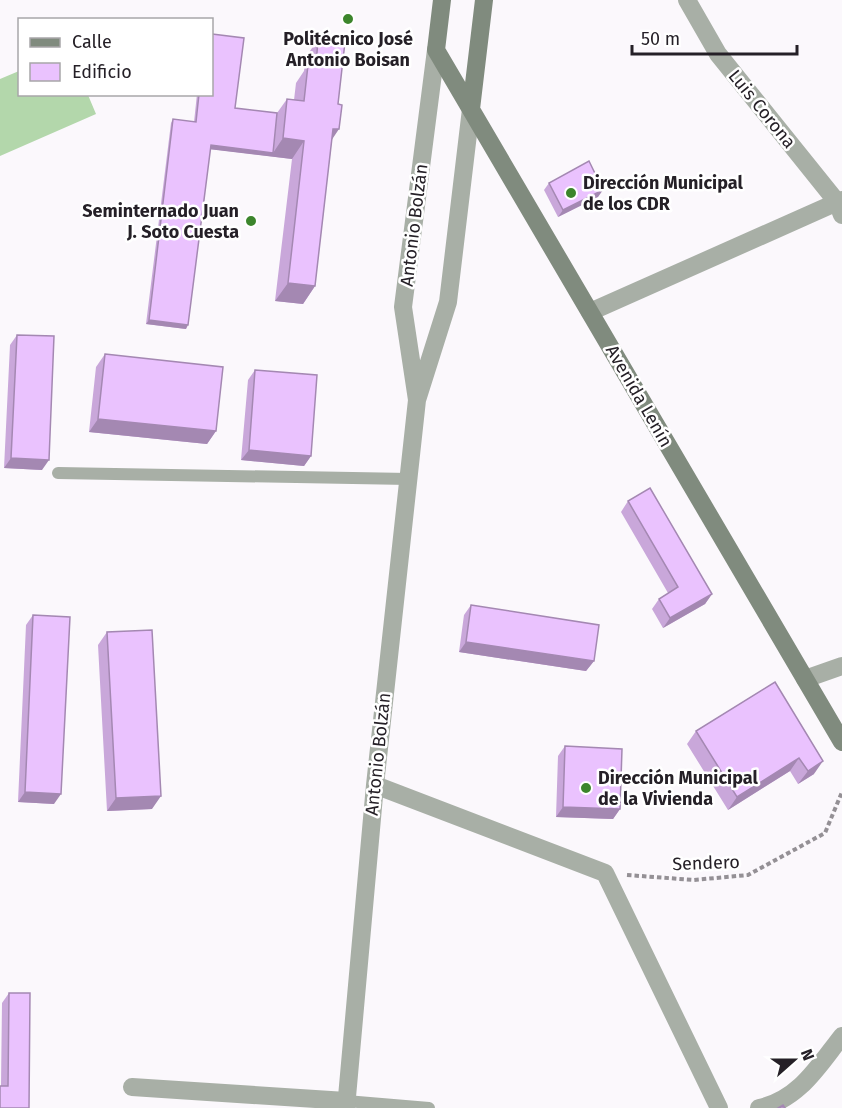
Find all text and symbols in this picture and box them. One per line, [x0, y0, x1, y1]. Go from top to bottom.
marker: Politécnico José Antonio Boisan [341, 12, 355, 26]
legend [18, 18, 213, 96]
scale bar [632, 18, 797, 56]
place label: Politécnico José Antonio Boisan [283, 28, 413, 71]
text: 50 m [641, 28, 680, 50]
text: Calle [72, 31, 112, 53]
text: Edificio [72, 61, 132, 83]
street label: Luis Corona [724, 65, 800, 153]
street label: Antonio Bolzán [396, 162, 432, 288]
place label: Dirección Municipal de los CDR [583, 172, 743, 215]
marker: Dirección Municipal de los CDR [564, 186, 578, 200]
place label: Seminternado Juan J. Soto Cuesta [82, 200, 239, 243]
marker: Seminternado Juan J. Soto Cuesta [244, 214, 258, 228]
street label: Avenida Lenín [601, 341, 677, 451]
street label: Antonio Bolzán [361, 692, 395, 816]
place label: Dirección Municipal de la Vivienda [598, 767, 758, 810]
marker: Dirección Municipal de la Vivienda [579, 781, 593, 795]
street label: Sendero [672, 851, 740, 875]
north arrow [764, 1030, 824, 1090]
text: N [797, 1046, 818, 1063]

